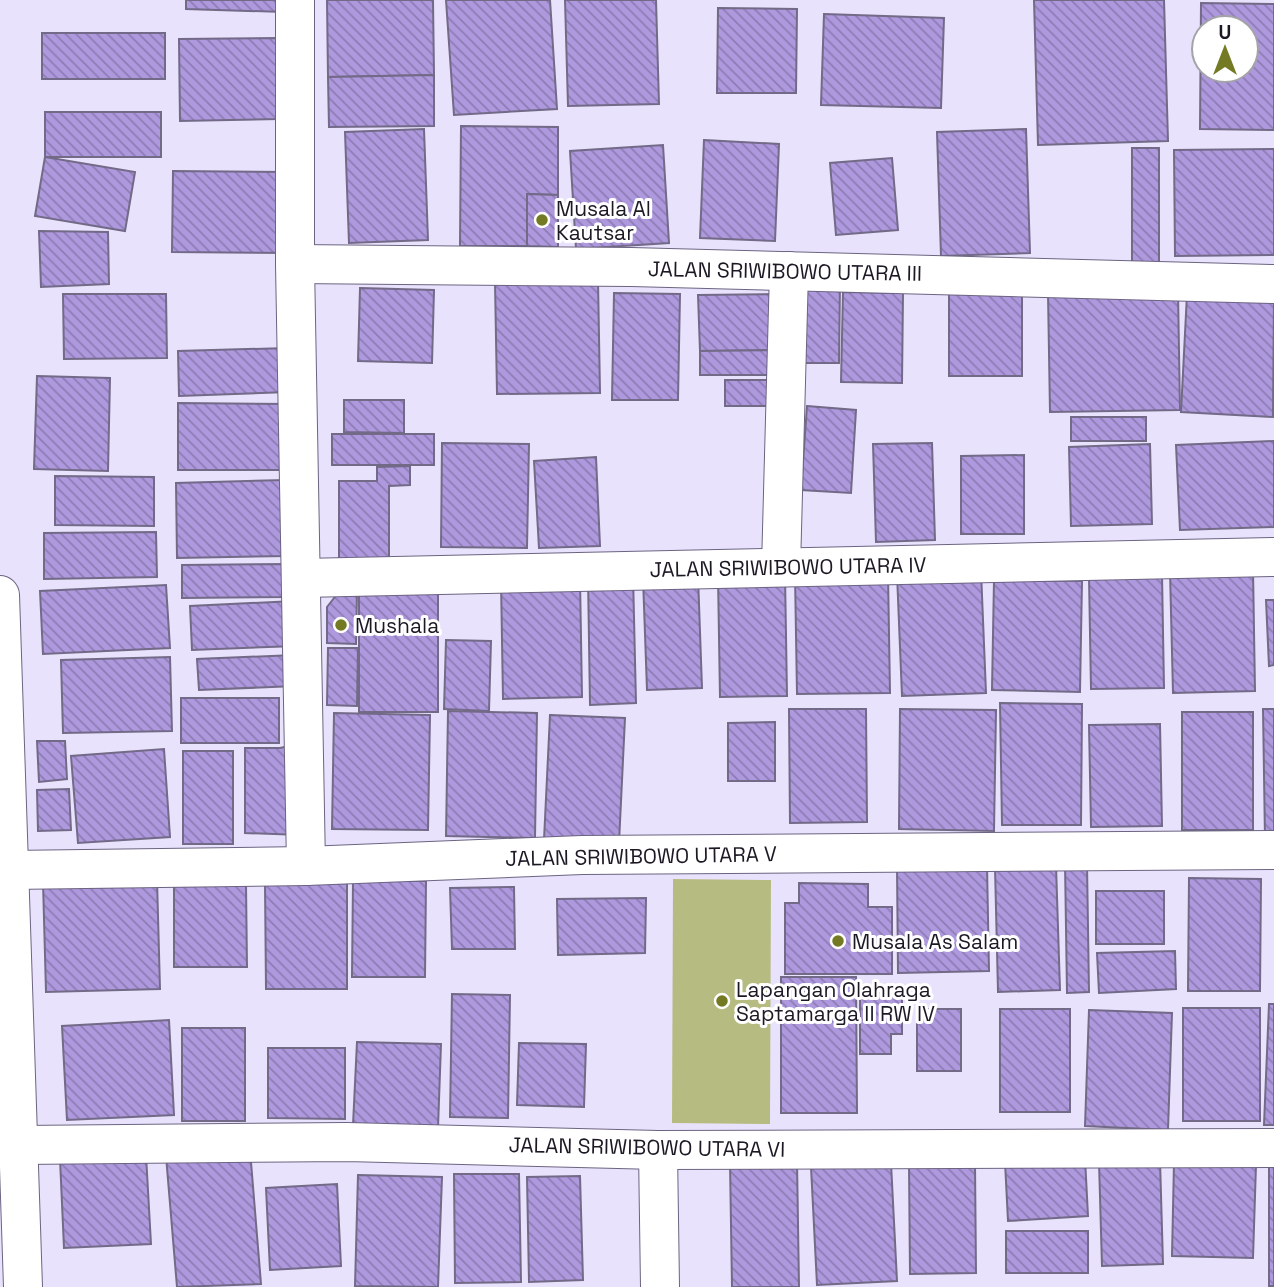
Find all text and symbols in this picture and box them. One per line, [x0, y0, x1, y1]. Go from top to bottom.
north arrow [1190, 14, 1260, 84]
text: U [1219, 20, 1231, 45]
place label: Musala Al Kautsar [556, 195, 651, 246]
marker: Musala Al Kautsar [534, 212, 550, 228]
street label: JALAN SRIWIBOWO UTARA III [648, 255, 922, 287]
street label: JALAN SRIWIBOWO UTARA IV [649, 551, 927, 583]
place label: Mushala [355, 612, 439, 639]
marker: Mushala [333, 617, 349, 633]
street label: JALAN SRIWIBOWO UTARA V [505, 840, 777, 872]
place label: Musala As Salam [852, 928, 1018, 955]
marker: Musala As Salam [830, 933, 846, 949]
place label: Lapangan Olahraga Saptamarga II RW IV [736, 976, 935, 1027]
marker: Lapangan Olahraga Saptamarga II RW IV [714, 993, 730, 1009]
street label: JALAN SRIWIBOWO UTARA VI [508, 1131, 786, 1163]

